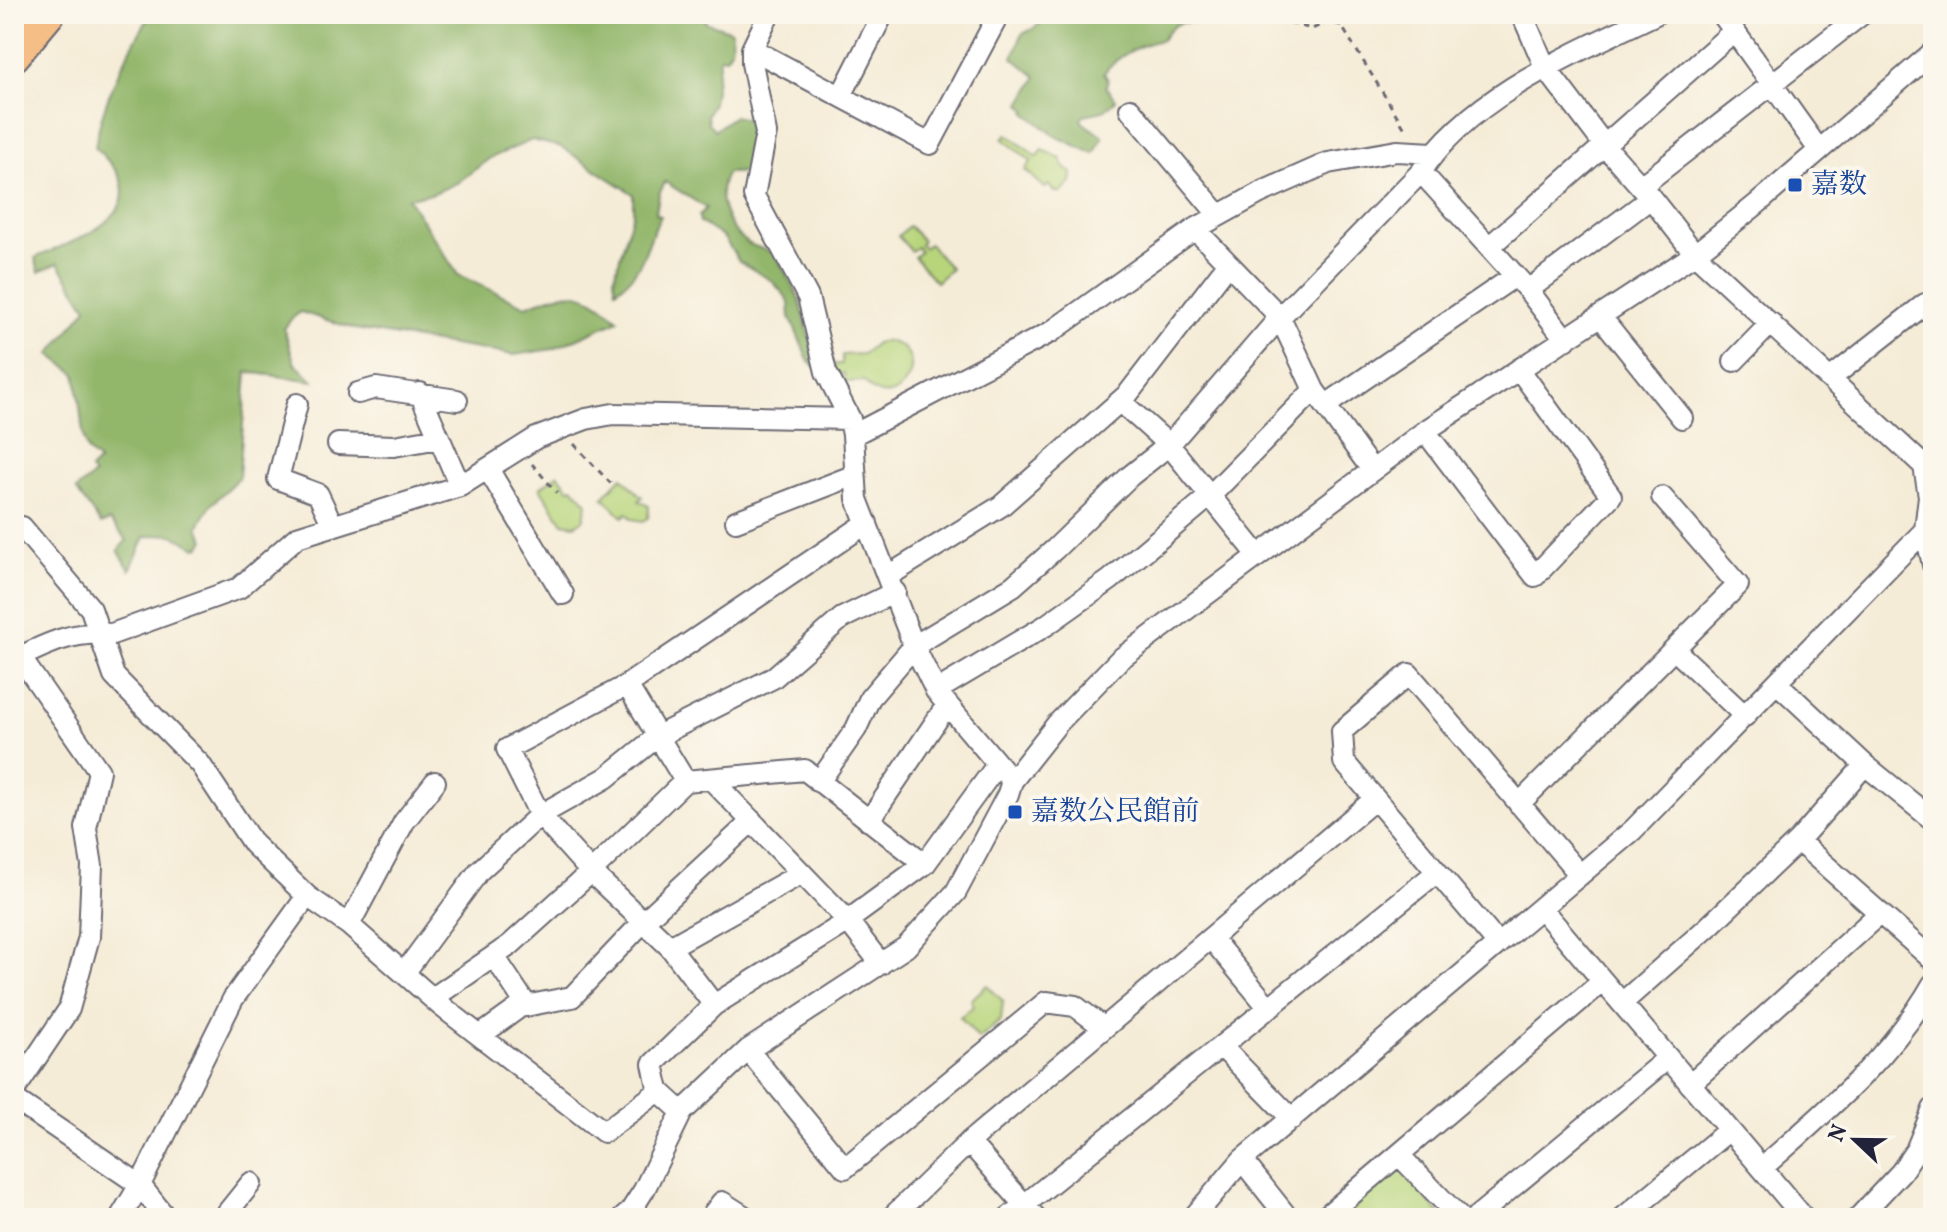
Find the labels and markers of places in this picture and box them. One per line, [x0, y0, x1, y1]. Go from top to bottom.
place label: 嘉数 [1811, 166, 1867, 205]
marker: 嘉数 [1786, 176, 1804, 194]
place label: 嘉数公民館前 [1031, 793, 1199, 832]
marker: 嘉数公民館前 [1006, 803, 1024, 821]

